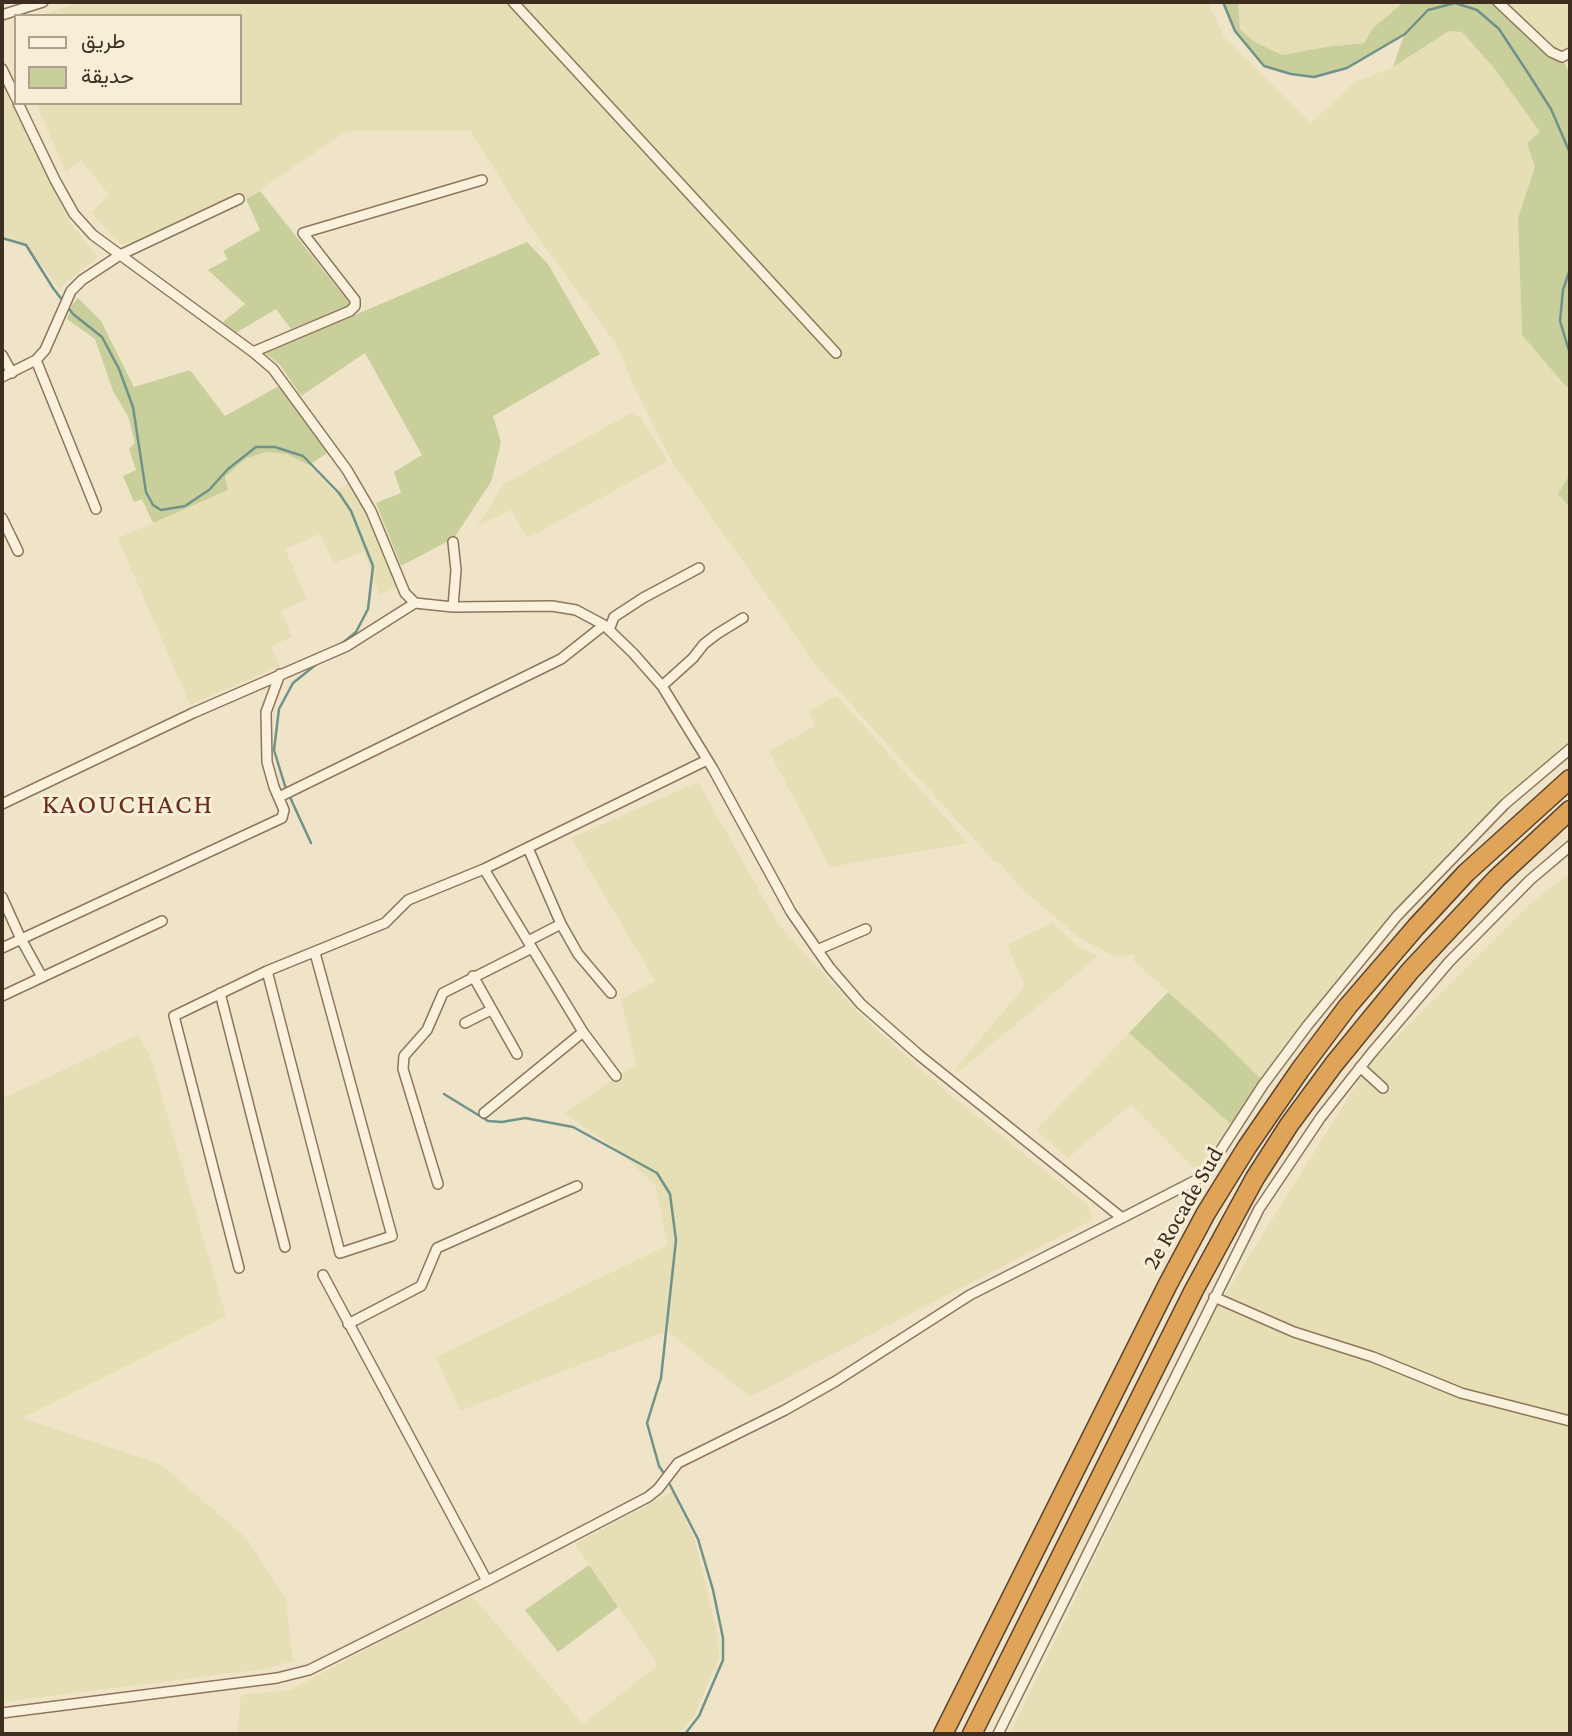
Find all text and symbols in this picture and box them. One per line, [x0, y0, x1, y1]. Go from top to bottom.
legend [14, 14, 242, 105]
text: طريق [81, 29, 126, 53]
text: حديقة [81, 64, 134, 88]
district label: KAOUCHACH [43, 787, 213, 821]
street label: 2e Rocade Sud [1136, 1142, 1230, 1274]

